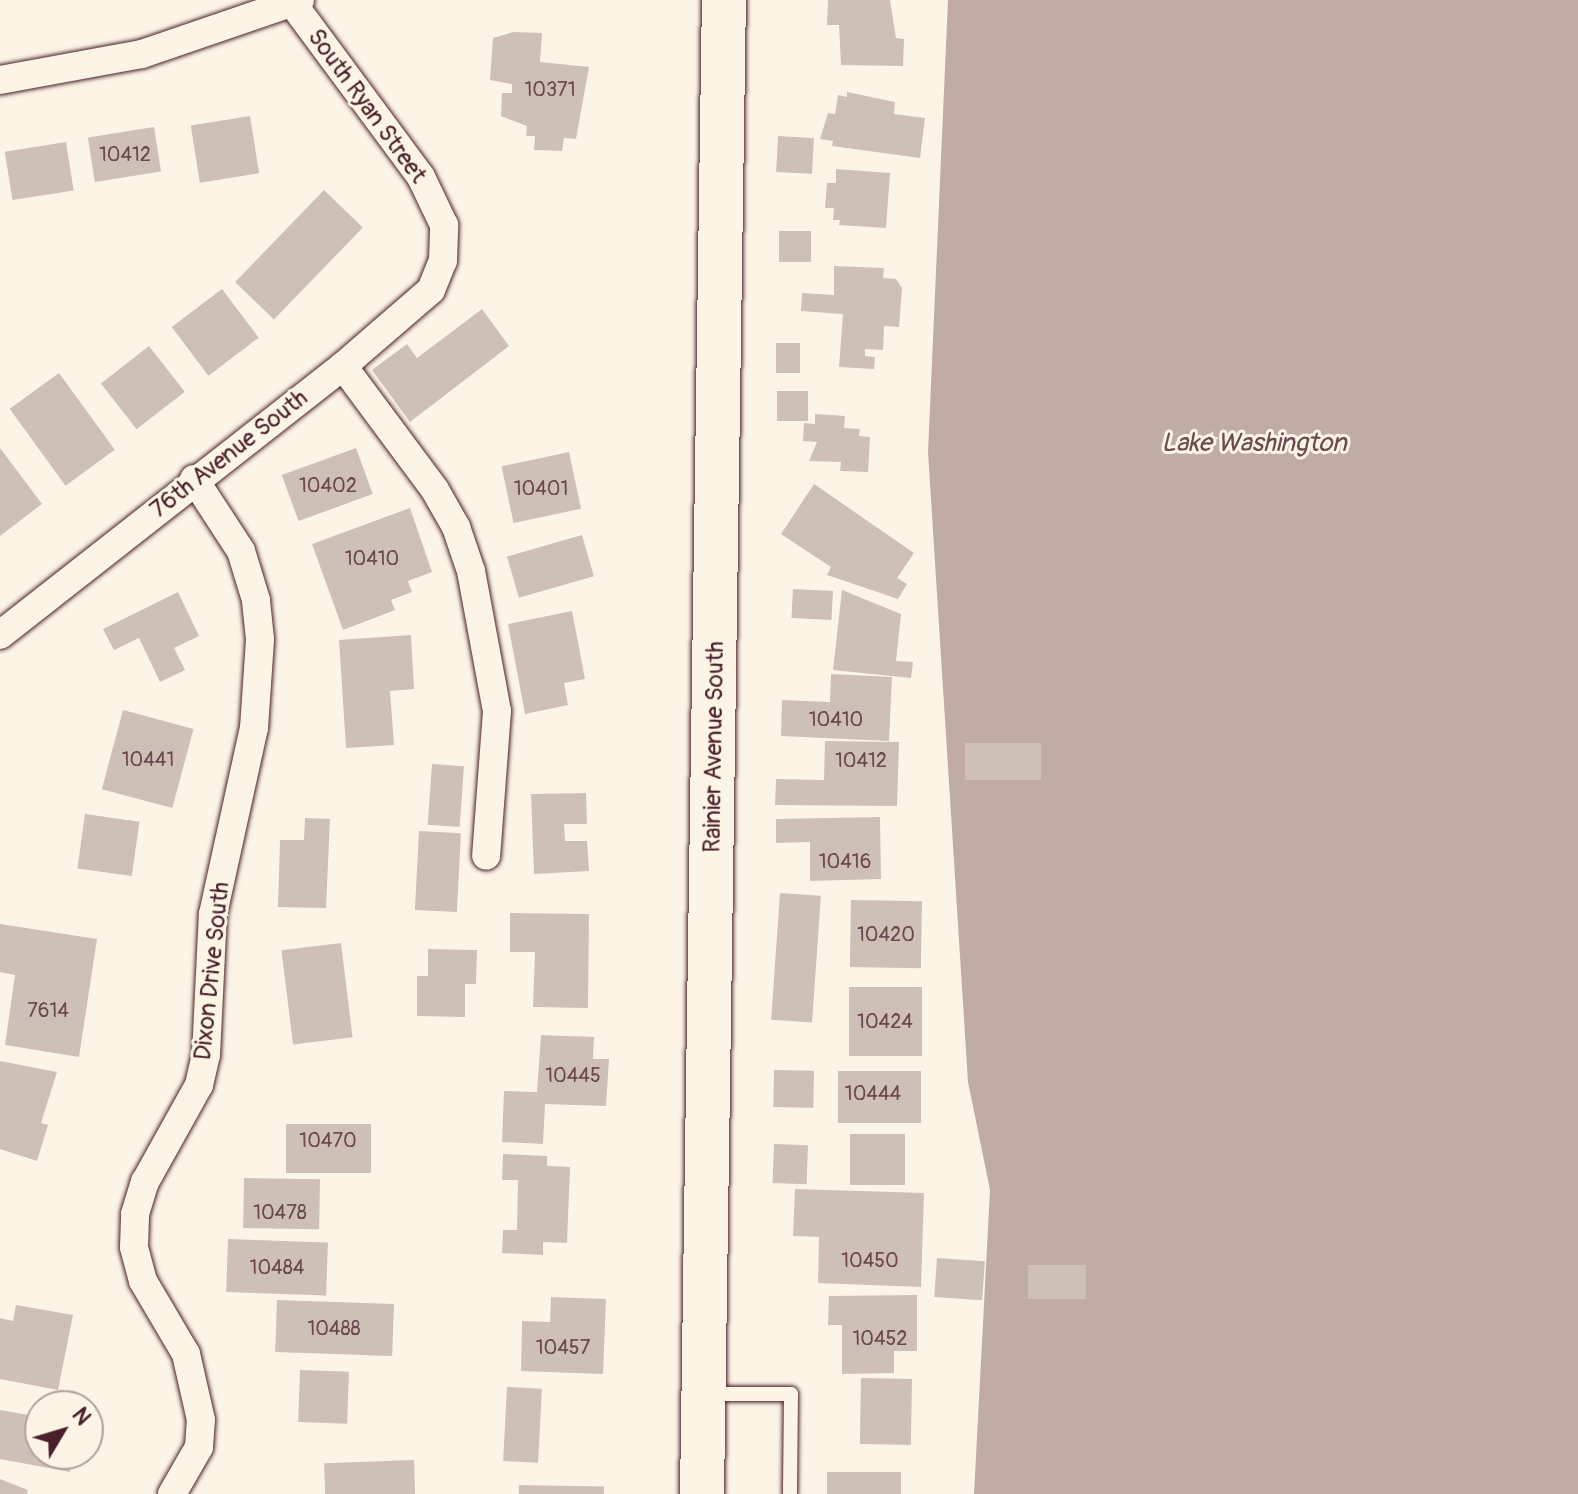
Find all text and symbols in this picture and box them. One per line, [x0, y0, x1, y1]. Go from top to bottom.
street label: South Ryan Street [301, 23, 433, 189]
house number: 10371 [524, 77, 576, 101]
house number: 10412 [99, 142, 151, 166]
street label: 76th Avenue South [145, 384, 313, 524]
water label: Lake Washington [1161, 428, 1347, 460]
house number: 10402 [299, 473, 357, 497]
house number: 10401 [514, 476, 568, 500]
house number: 10410 [345, 546, 399, 570]
street label: Rainier Avenue South [698, 641, 730, 853]
house number: 10410 [809, 707, 863, 731]
house number: 10441 [122, 747, 174, 771]
house number: 10412 [835, 748, 887, 772]
house number: 10416 [819, 849, 871, 873]
street label: Dixon Drive South [188, 880, 236, 1062]
house number: 10420 [857, 922, 915, 946]
house number: 7614 [27, 998, 69, 1022]
house number: 10424 [857, 1009, 913, 1033]
house number: 10445 [545, 1063, 601, 1087]
house number: 10444 [845, 1081, 901, 1105]
house number: 10470 [299, 1128, 357, 1152]
house number: 10478 [253, 1200, 307, 1224]
house number: 10450 [841, 1248, 899, 1272]
house number: 10484 [250, 1255, 304, 1279]
house number: 10488 [307, 1316, 361, 1340]
house number: 10452 [852, 1326, 908, 1350]
house number: 10457 [536, 1335, 590, 1359]
north arrow [24, 1390, 104, 1470]
text: N [66, 1402, 97, 1431]

